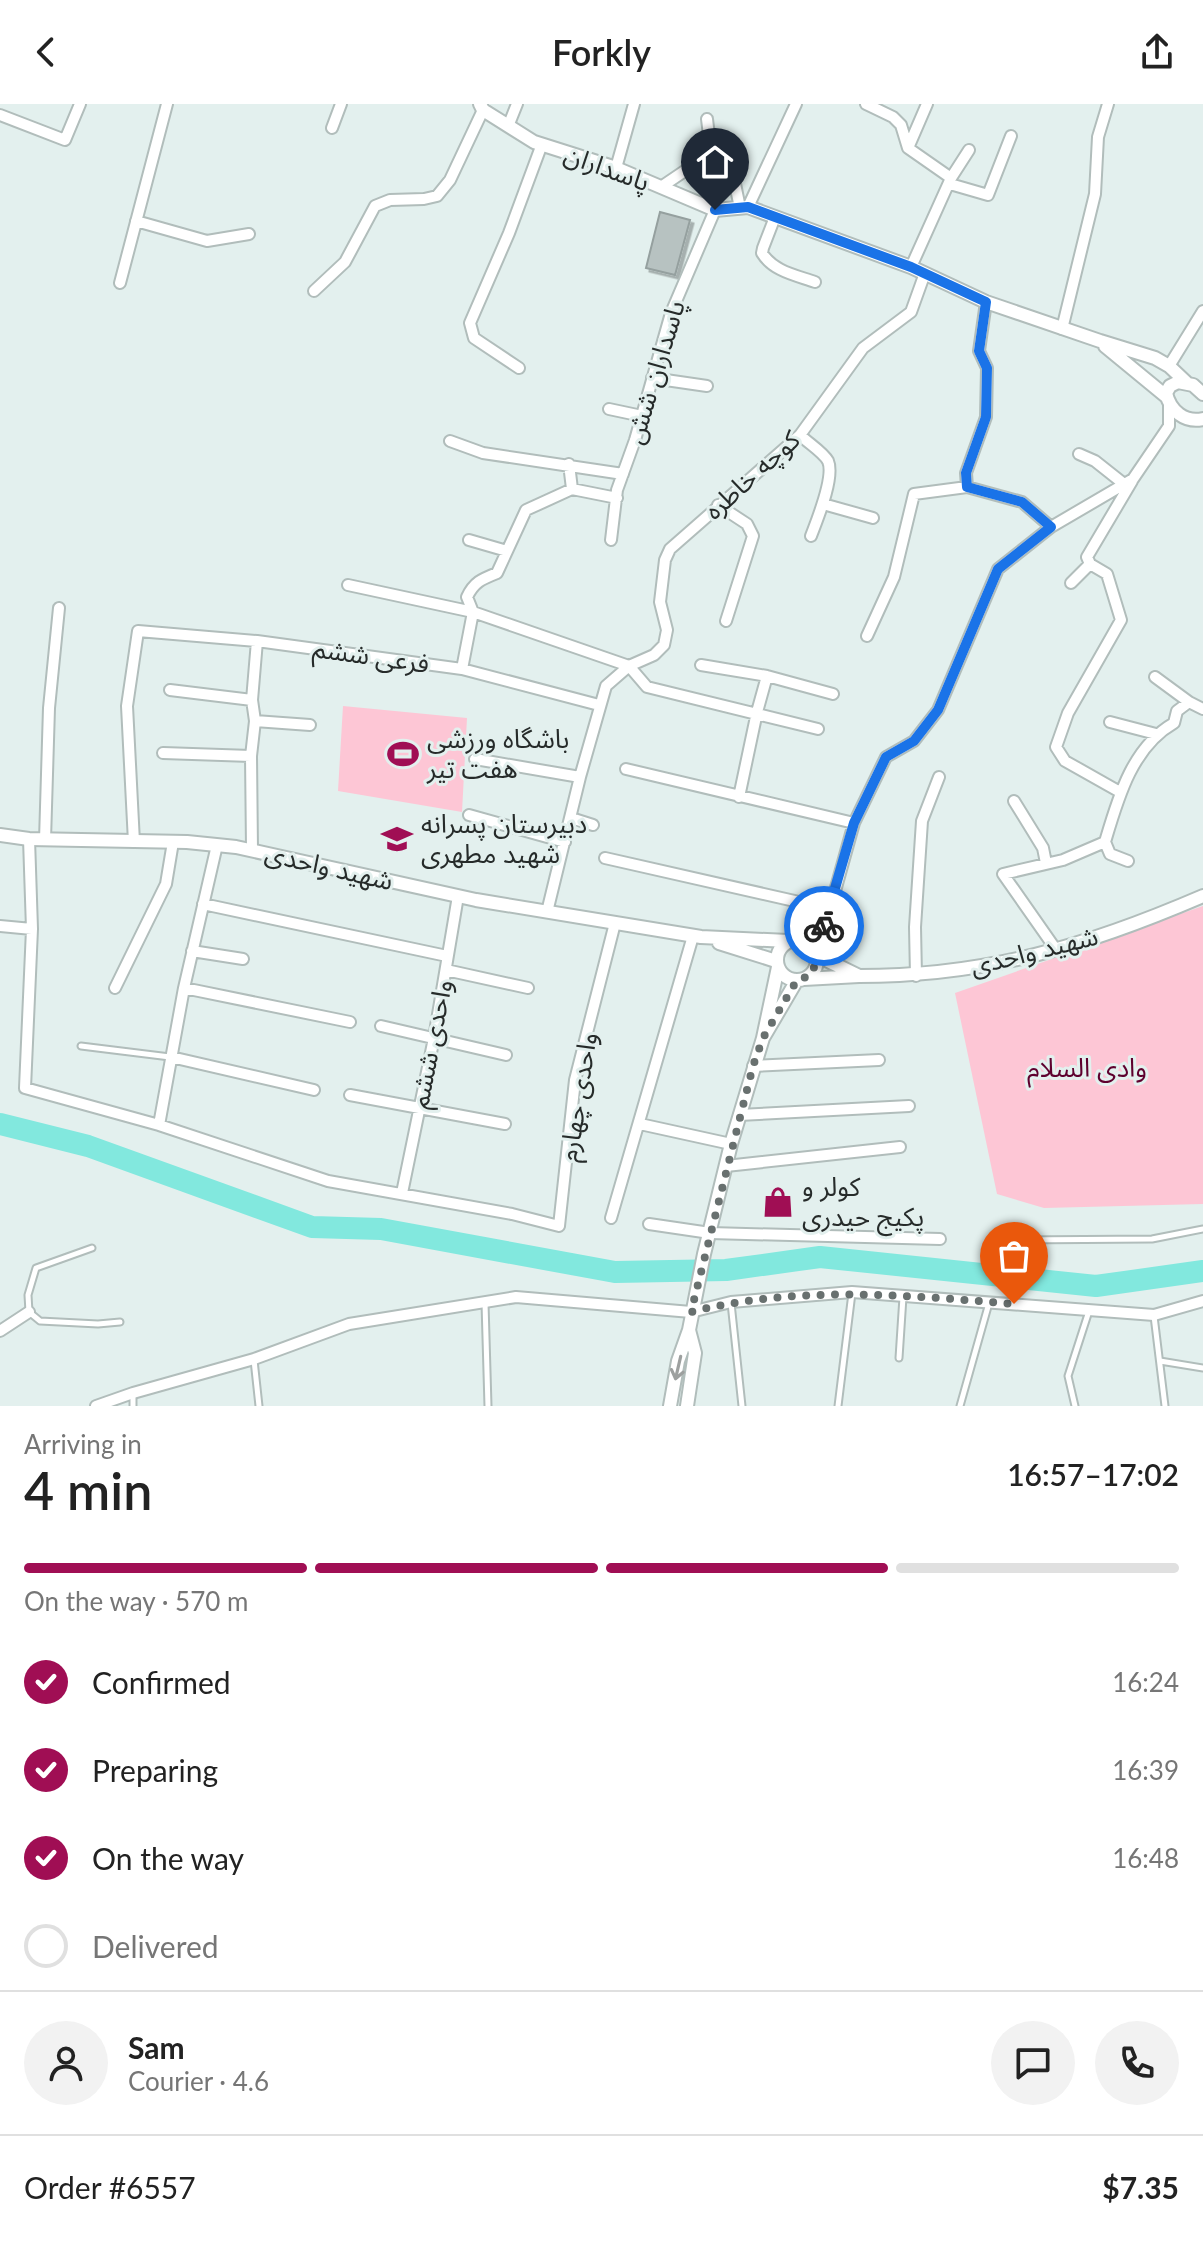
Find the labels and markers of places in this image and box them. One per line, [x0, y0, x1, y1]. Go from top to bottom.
pin [681, 128, 749, 210]
place label: باشگاه ورزشی هفت تیر [426, 722, 569, 784]
sports icon: باشگاه ورزشی هفت تیر [386, 737, 420, 771]
place label: دبیرستان پسرانه شهید مطهری [421, 807, 587, 869]
school or university icon: دبیرستان پسرانه شهید مطهری [380, 822, 414, 856]
place label: کولر و پکیج حیدری [802, 1170, 924, 1237]
shop icon: کولر و پکیج حیدری [761, 1185, 795, 1219]
pin [980, 1222, 1048, 1304]

